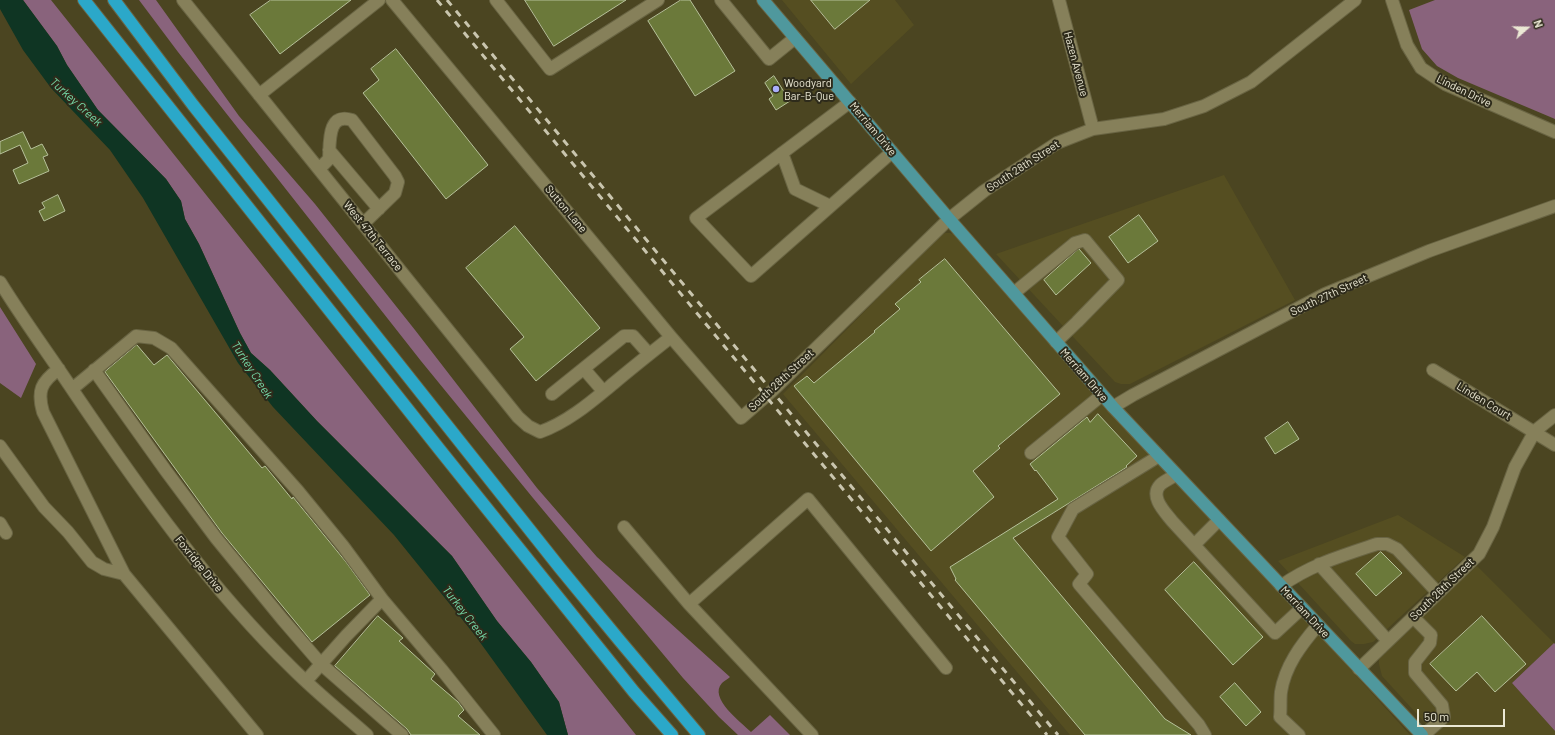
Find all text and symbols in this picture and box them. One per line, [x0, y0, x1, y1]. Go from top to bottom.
north arrow [1507, 8, 1547, 48]
text: N [1531, 18, 1546, 29]
street label: Hazen Avenue [1061, 30, 1091, 98]
street label: Linden Drive [1434, 72, 1494, 110]
water label: Turkey Creek [47, 75, 105, 129]
place label: Woodyard Bar-B-Que [784, 76, 834, 102]
marker: Woodyard Bar-B-Que [771, 84, 781, 94]
street label: Merriam Drive [847, 99, 899, 159]
street label: South 28th Street [984, 138, 1062, 194]
street label: Sutton Lane [542, 183, 590, 235]
street label: West 47th Terrace [341, 198, 405, 274]
street label: South 27th Street [1288, 271, 1370, 319]
water label: Turkey Creek [228, 339, 276, 401]
street label: South 28th Street [746, 346, 816, 414]
street label: Merriam Drive [1057, 346, 1111, 404]
street label: Linden Court [1454, 379, 1514, 423]
street label: Foxridge Drive [172, 533, 226, 595]
street label: South 26th Street [1407, 555, 1477, 623]
water label: Turkey Creek [439, 583, 491, 643]
street label: Merriam Drive [1278, 583, 1332, 641]
scale bar [1419, 701, 1507, 727]
text: 50 m [1424, 709, 1449, 723]

